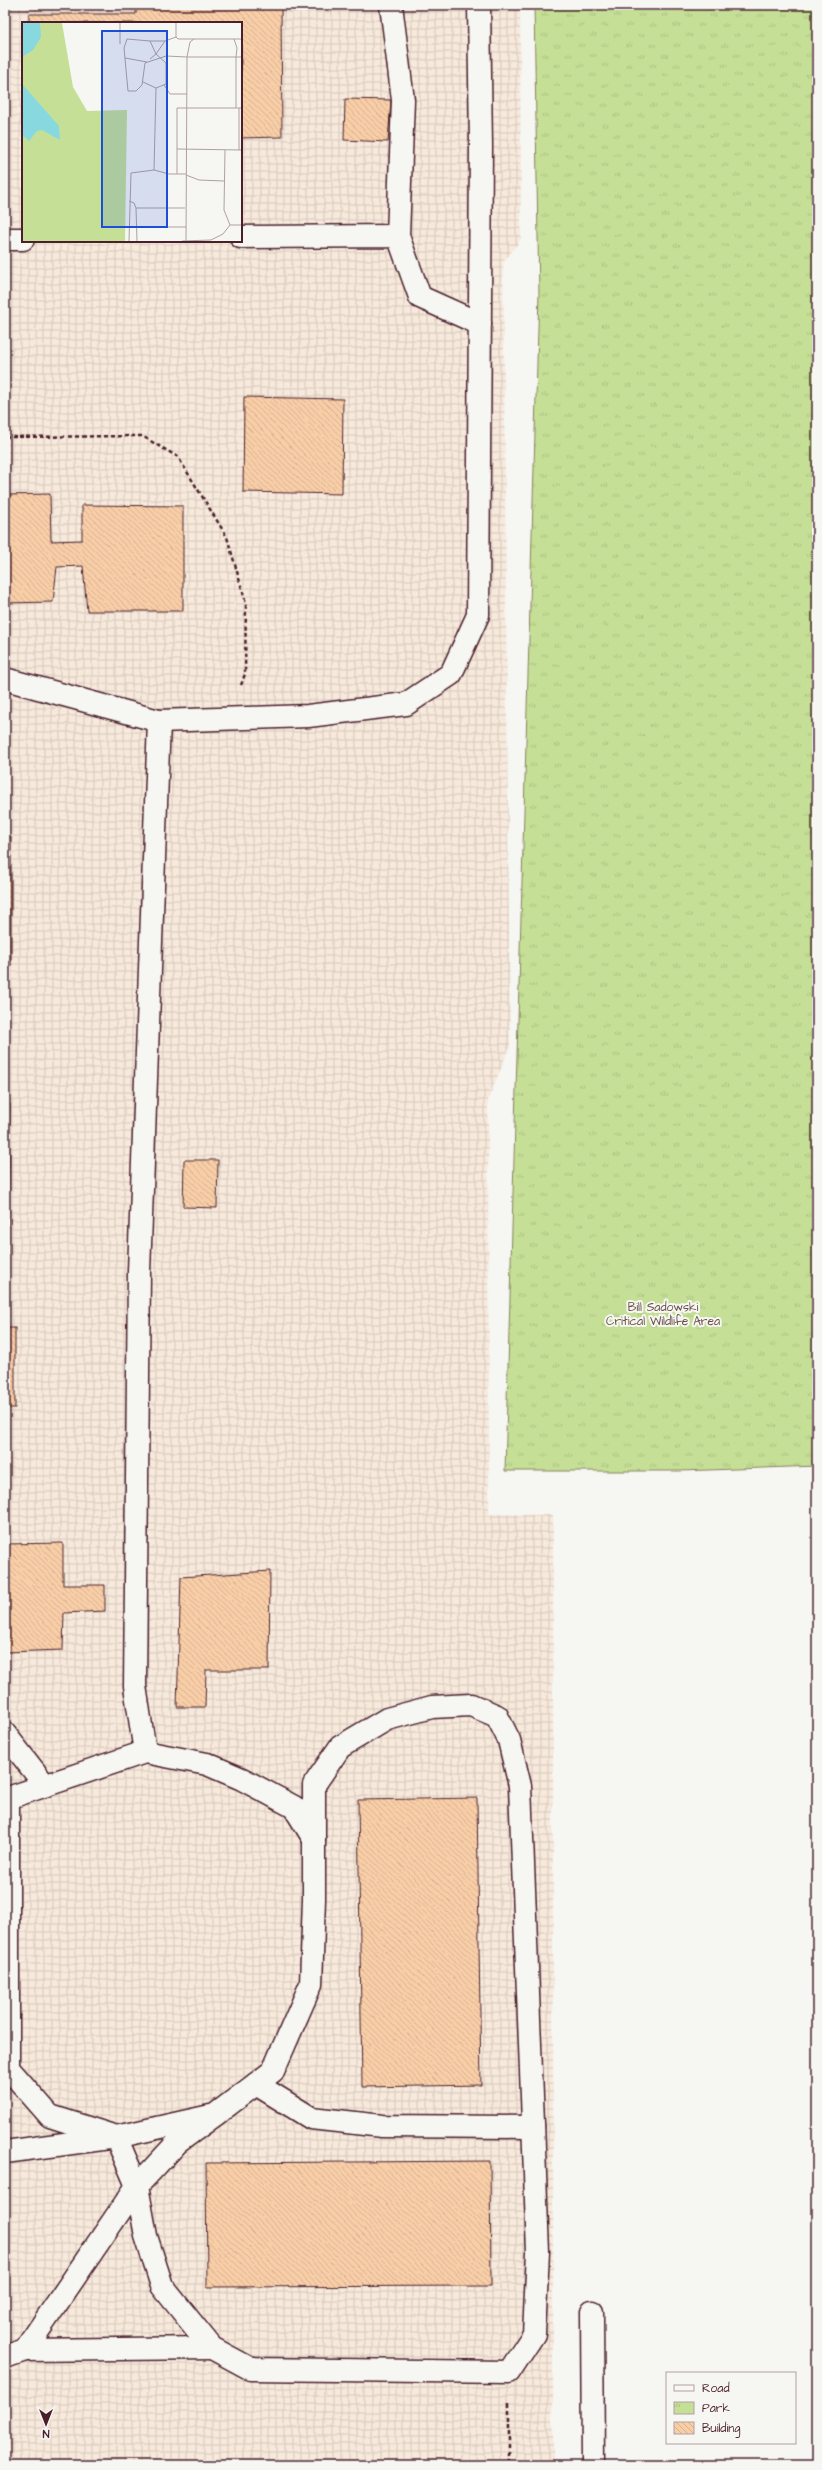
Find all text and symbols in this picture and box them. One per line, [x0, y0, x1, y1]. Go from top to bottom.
inset map [22, 22, 242, 242]
park label: Bill Sadowski Critical Wildlife Area [606, 1299, 720, 1330]
legend [666, 2372, 796, 2444]
text: Road [702, 2380, 730, 2397]
text: Park [702, 2400, 730, 2417]
north arrow [26, 2404, 66, 2444]
text: Building [702, 2420, 740, 2438]
text: N [42, 2426, 49, 2441]

